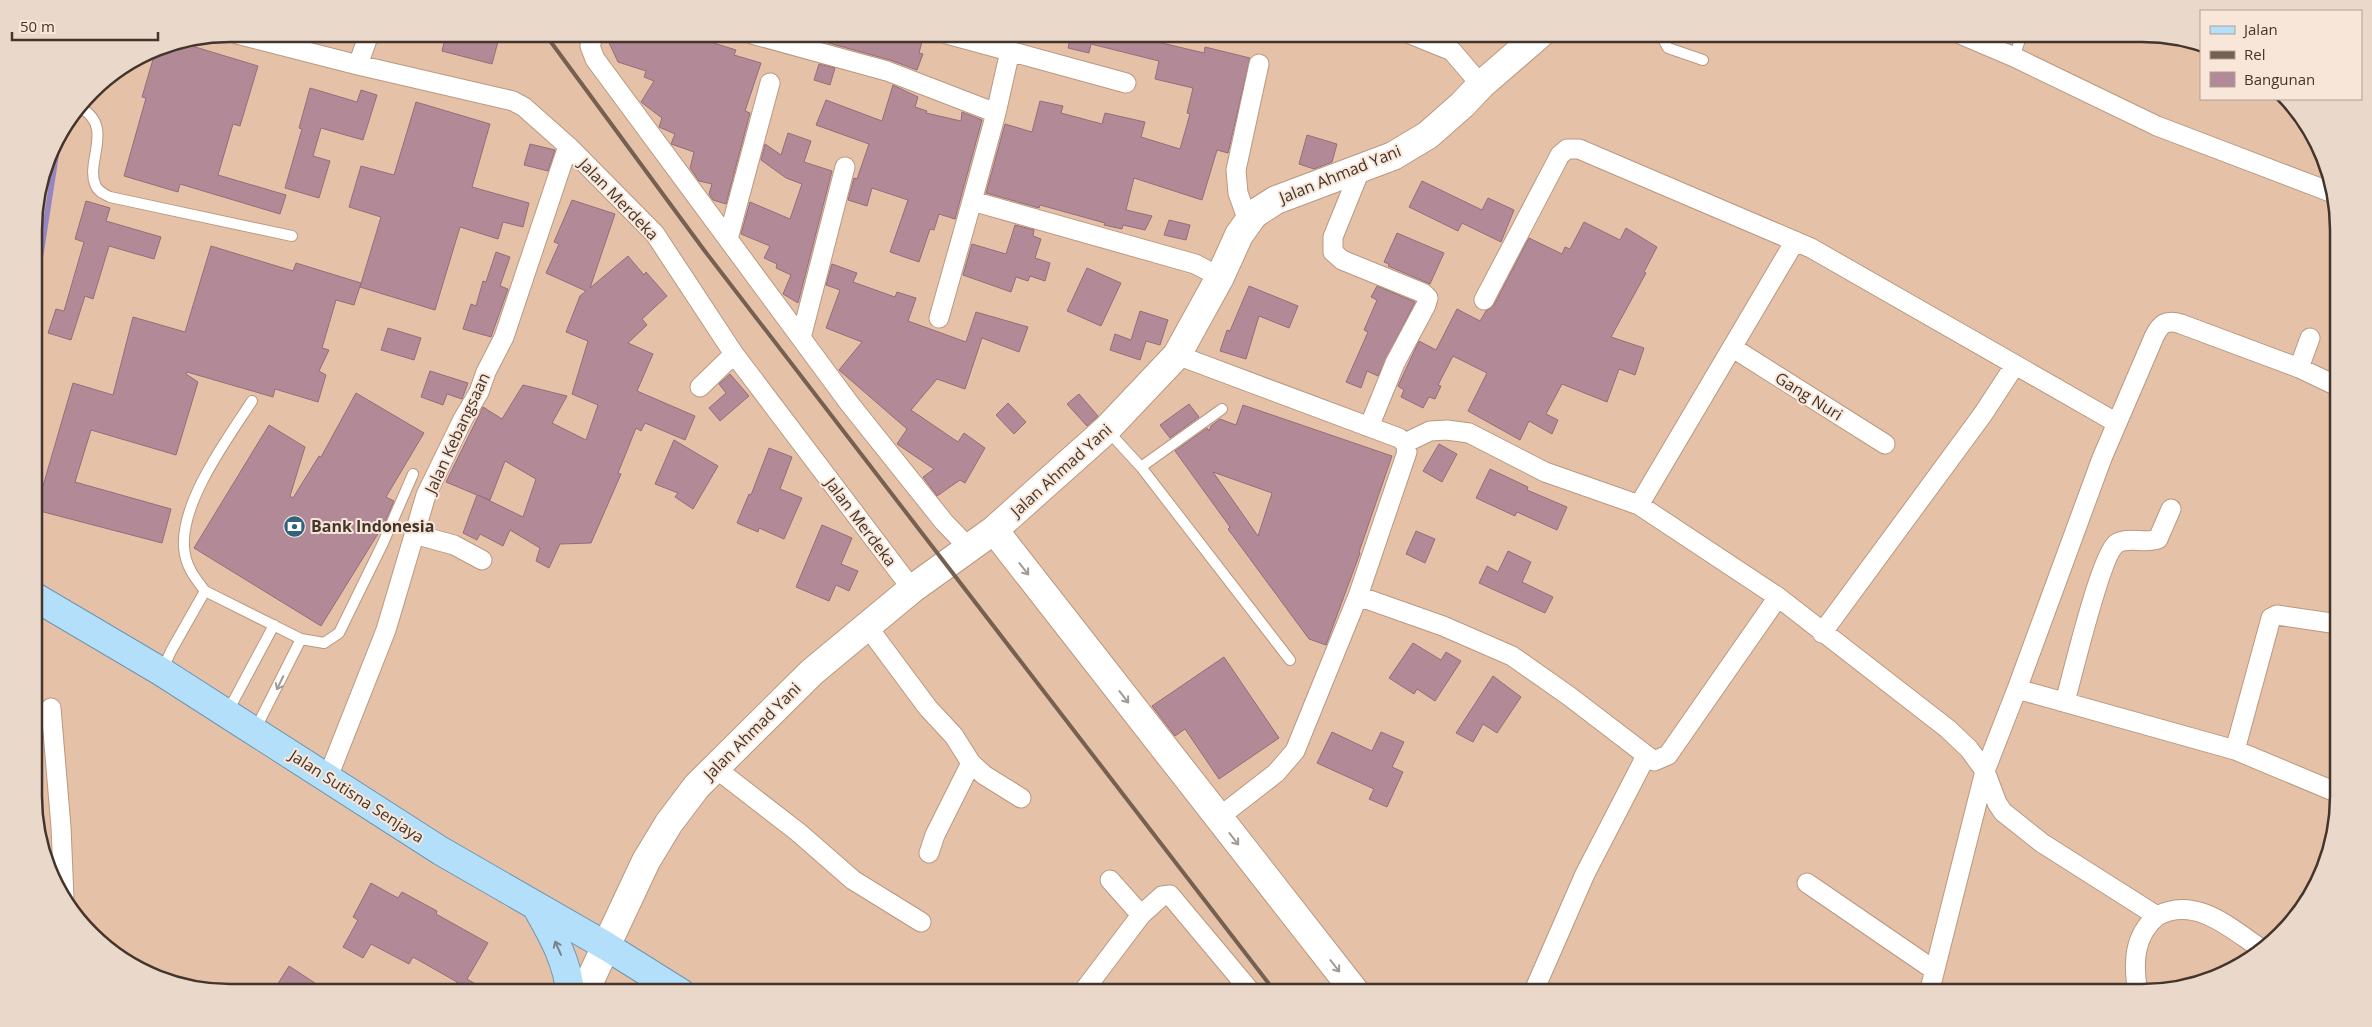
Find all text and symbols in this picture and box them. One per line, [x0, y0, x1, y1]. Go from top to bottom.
scale bar [12, 10, 159, 42]
legend [2200, 10, 2362, 100]
text: 50 m [20, 16, 55, 36]
text: Jalan [2242, 19, 2278, 39]
text: Rel [2244, 44, 2265, 64]
text: Bangunan [2244, 69, 2315, 89]
street label: Jalan Ahmad Yani [1274, 140, 1404, 209]
street label: Jalan Merdeka [573, 152, 664, 245]
street label: Gang Nuri [1771, 367, 1847, 425]
street label: Jalan Kebangsaan [418, 369, 495, 499]
street label: Jalan Ahmad Yani [1004, 419, 1116, 523]
street label: Jalan Merdeka [819, 471, 902, 571]
bank icon: Bank Indonesia [283, 514, 307, 538]
place label: Bank Indonesia [311, 515, 434, 537]
one-way arrow [1019, 562, 1029, 576]
one-way arrow [274, 675, 284, 690]
street label: Jalan Ahmad Yani [697, 677, 806, 786]
one-way arrow [1118, 690, 1129, 703]
street label: Jalan Sutisna Senjaya [284, 743, 429, 848]
one-way arrow [1229, 832, 1240, 845]
one-way arrow [552, 941, 562, 956]
one-way arrow [1330, 959, 1341, 972]

